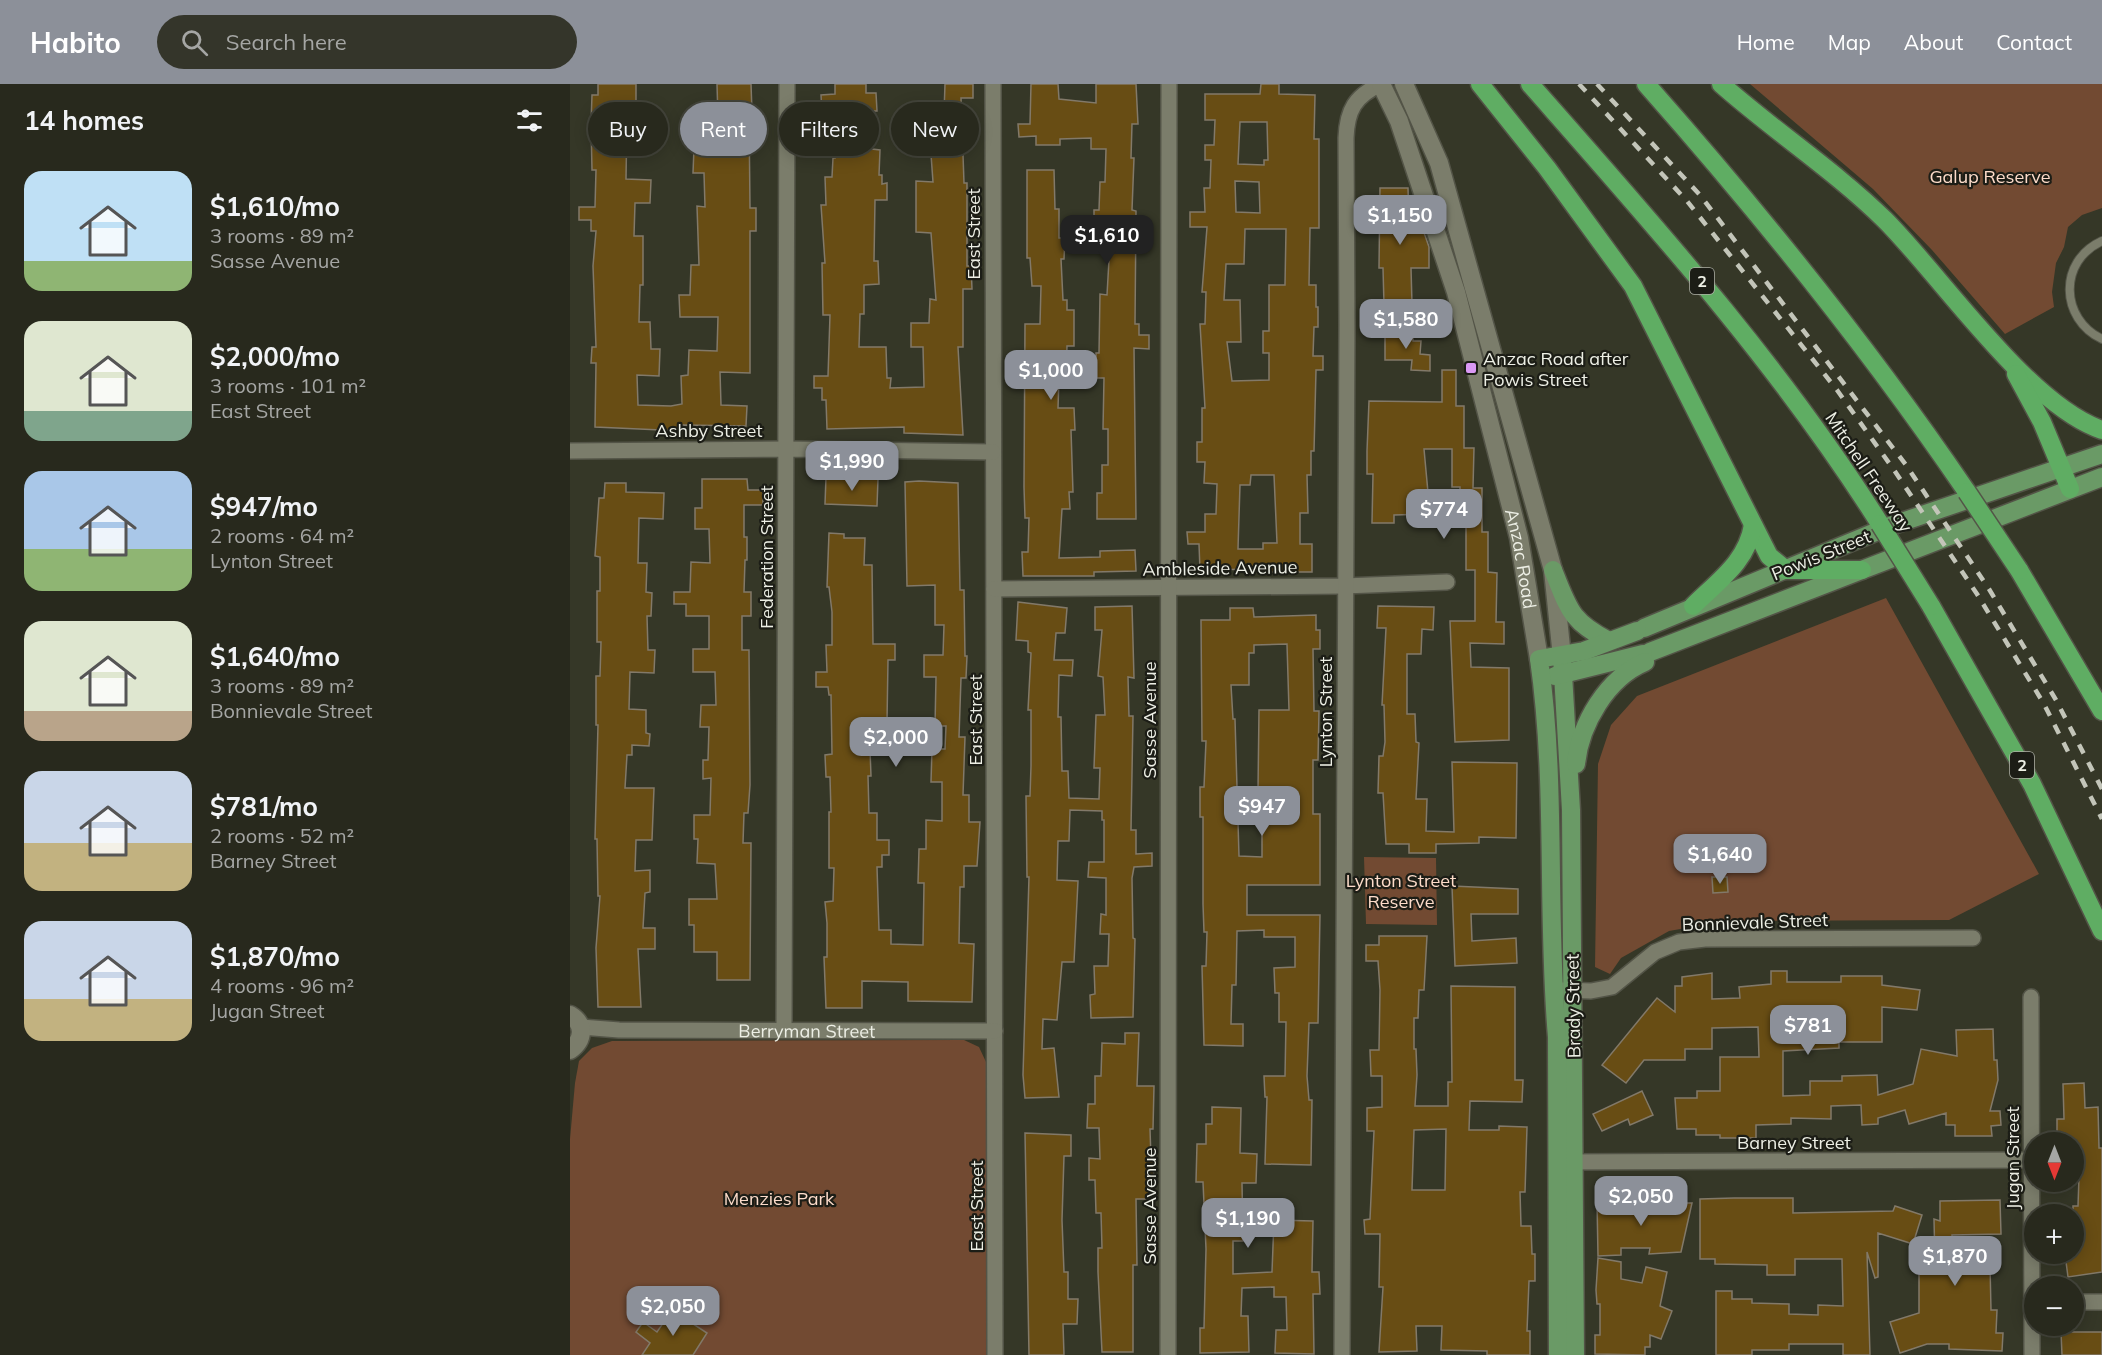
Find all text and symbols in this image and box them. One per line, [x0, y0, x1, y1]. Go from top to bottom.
search box [157, 15, 577, 69]
text: Habito [30, 25, 121, 60]
icon: search [178, 26, 211, 59]
text: Search here [226, 28, 347, 56]
text: Home [1737, 29, 1795, 55]
text: Map [1828, 29, 1871, 55]
text: About [1904, 29, 1963, 55]
text: Contact [1996, 29, 2072, 55]
chip: Buy [588, 102, 668, 156]
chip: Rent [680, 102, 767, 156]
chip: Filters [779, 102, 879, 156]
chip: New [891, 102, 979, 156]
text: 14 homes [24, 104, 144, 137]
icon: filters [513, 104, 546, 137]
park label: Galup Reserve [1929, 165, 2051, 188]
street label: East Street [962, 189, 985, 279]
text: $1,610/mo [210, 190, 340, 223]
icon: home [72, 195, 144, 267]
pin: $1,150 [1351, 195, 1449, 246]
text: $1,150 [1368, 202, 1432, 227]
pin: $1,610 [1058, 215, 1156, 266]
text: $1,610 [1075, 222, 1139, 247]
text: 3 rooms · 89 m² [210, 223, 354, 248]
text: Sasse Avenue [210, 248, 340, 273]
road number: 2 [1690, 268, 1714, 294]
pin: $1,580 [1357, 299, 1455, 350]
text: $1,580 [1374, 306, 1438, 331]
text: $2,000/mo [210, 340, 340, 373]
icon: home [72, 345, 144, 417]
place label: Anzac Road after Powis Street [1483, 347, 1629, 391]
pin: $1,000 [1002, 350, 1100, 401]
text: $1,000 [1019, 357, 1083, 382]
marker: Anzac Road after Powis Street [1464, 361, 1478, 375]
text: 3 rooms · 101 m² [210, 373, 366, 398]
text: East Street [210, 398, 311, 423]
street label: Mitchell Freeway [1820, 408, 1918, 537]
street label: Ashby Street [655, 419, 763, 442]
pin: $1,990 [803, 441, 901, 492]
text: $1,990 [820, 448, 884, 473]
street label: Federation Street [755, 485, 778, 629]
pin: $774 [1408, 489, 1480, 540]
text: $947/mo [210, 490, 318, 523]
icon: home [72, 495, 144, 567]
text: $774 [1420, 496, 1468, 521]
street label: Anzac Road [1500, 506, 1542, 610]
text: 2 rooms · 64 m² [210, 523, 354, 548]
street label: Powis Street [1768, 525, 1874, 585]
text: Lynton Street [210, 548, 333, 573]
street label: Ambleside Avenue [1142, 555, 1298, 581]
text: $1,640/mo [210, 640, 340, 673]
icon: home [72, 645, 144, 717]
street label: Lynton Street [1314, 657, 1337, 767]
street label: Sasse Avenue [1138, 661, 1161, 779]
text: 3 rooms · 89 m² [210, 673, 354, 698]
street label: East Street [964, 675, 987, 765]
text: Bonnievale Street [210, 698, 373, 723]
pin: $2,000 [847, 717, 945, 768]
text: $2,000 [864, 724, 928, 749]
road number: 2 [2010, 752, 2034, 778]
pin: $947 [1226, 786, 1298, 837]
text: $781/mo [210, 790, 318, 823]
text: $947 [1238, 793, 1286, 818]
icon: home [72, 795, 144, 867]
text: 2 rooms · 52 m² [210, 823, 354, 848]
pin: $1,640 [1671, 834, 1769, 885]
text: $1,640 [1688, 841, 1752, 866]
text: Barney Street [210, 848, 336, 873]
park label: Lynton Street Reserve [1346, 869, 1456, 913]
street label: Bonnievale Street [1681, 908, 1829, 936]
text: $1,870/mo [210, 940, 340, 973]
icon: home [72, 945, 144, 1017]
street label: Brady Street [1561, 954, 1585, 1058]
text: 4 rooms · 96 m² [210, 973, 354, 998]
text: Jugan Street [210, 998, 324, 1023]
pin: $781 [1772, 1005, 1844, 1056]
text: $781 [1784, 1012, 1832, 1037]
street label: Berryman Street [738, 1019, 875, 1042]
street label: Jugan Street [2001, 1107, 2024, 1209]
street label: Barney Street [1737, 1131, 1851, 1154]
north arrow [2024, 1132, 2084, 1192]
map controls [2024, 1132, 2084, 1336]
street label: Sasse Avenue [1138, 1147, 1161, 1265]
street label: East Street [965, 1161, 988, 1251]
pin: $2,050 [1592, 1176, 1690, 1227]
text: $2,050 [1609, 1183, 1673, 1208]
park label: Menzies Park [724, 1187, 835, 1210]
pin: $1,190 [1199, 1198, 1297, 1249]
button: + [2024, 1204, 2084, 1264]
text: $1,190 [1216, 1205, 1280, 1230]
pin: $1,870 [1906, 1236, 2004, 1287]
text: $1,870 [1923, 1243, 1987, 1268]
button: − [2024, 1276, 2084, 1336]
pin: $2,050 [624, 1286, 722, 1337]
text: $2,050 [641, 1293, 705, 1318]

